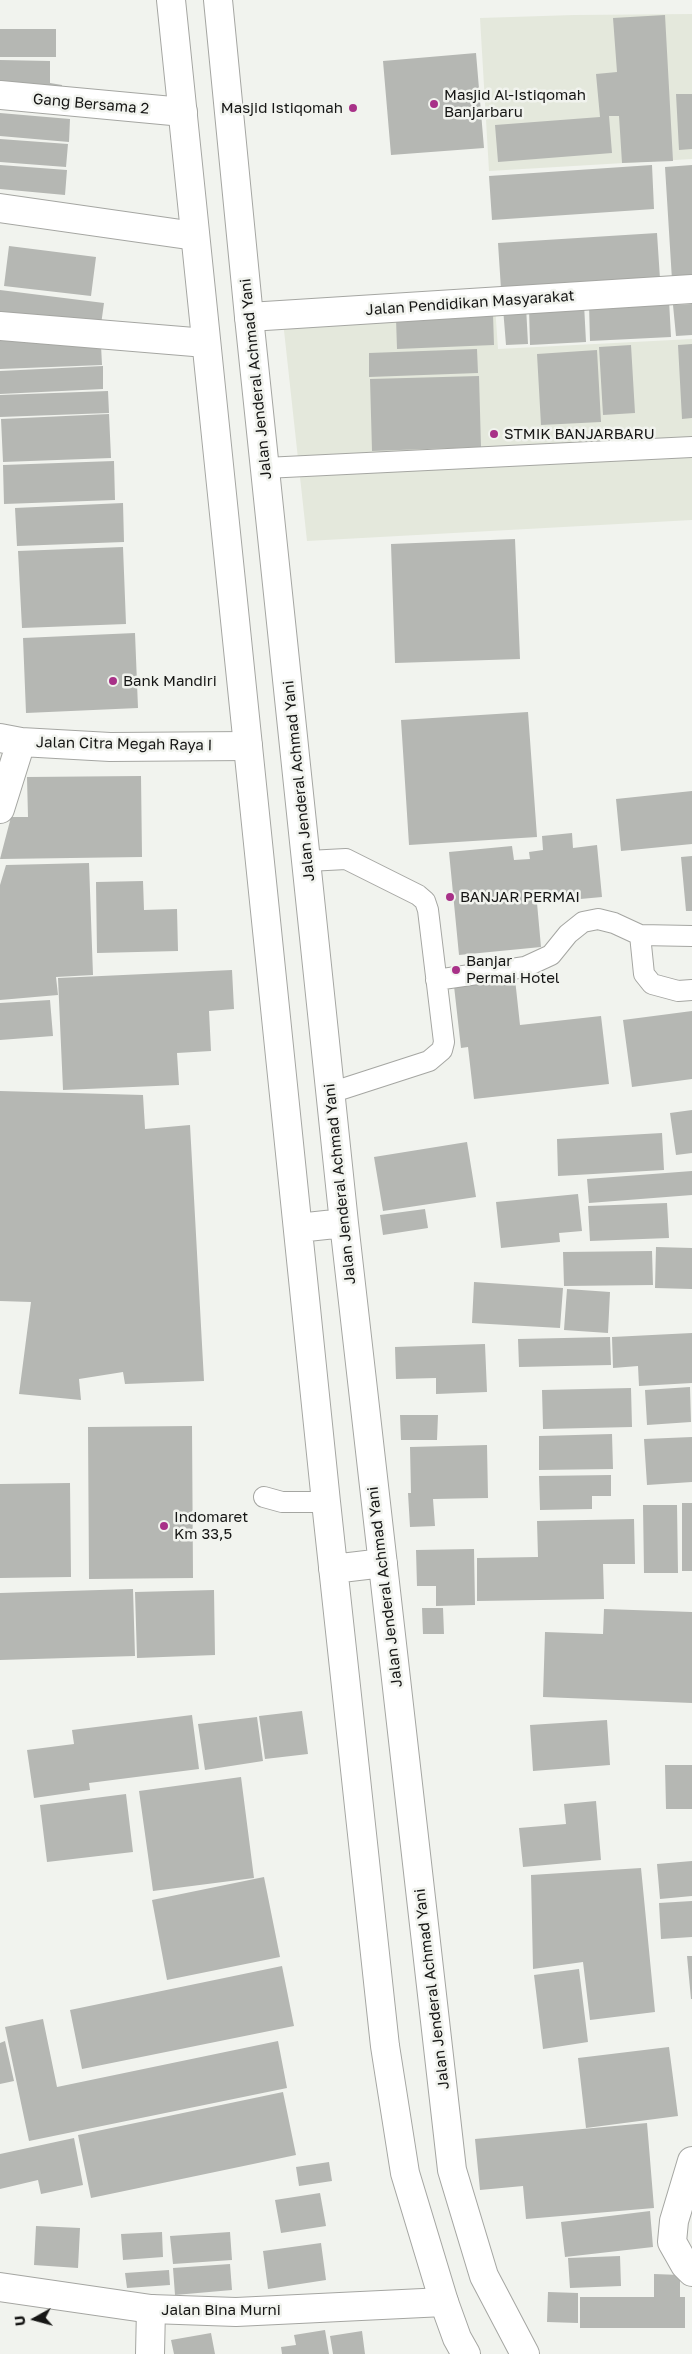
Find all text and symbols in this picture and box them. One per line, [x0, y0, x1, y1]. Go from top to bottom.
place label: Masjid Al-Istiqomah Banjarbaru [444, 86, 586, 121]
street label: Gang Bersama 2 [32, 90, 150, 118]
marker: Masjid Al-Istiqomah Banjarbaru [428, 98, 440, 110]
place label: Masjid Istiqomah [221, 99, 343, 117]
marker: Masjid Istiqomah [347, 102, 359, 114]
street label: Jalan Jenderal Achmad Yani [236, 278, 276, 480]
street label: Jalan Pendidikan Masyarakat [365, 287, 575, 319]
place label: STMIK BANJARBARU [504, 425, 655, 443]
marker: STMIK BANJARBARU [488, 428, 500, 440]
place label: Bank Mandiri [123, 672, 217, 690]
marker: Bank Mandiri [107, 675, 119, 687]
street label: Jalan Jenderal Achmad Yani [279, 680, 319, 882]
street label: Jalan Citra Megah Raya I [36, 733, 212, 755]
place label: BANJAR PERMAI [460, 888, 580, 906]
marker: BANJAR PERMAI [444, 891, 456, 903]
place label: Banjar Permai Hotel [466, 952, 560, 987]
marker: Banjar Permai Hotel [450, 964, 462, 976]
street label: Jalan Jenderal Achmad Yani [320, 1083, 360, 1285]
street label: Jalan Jenderal Achmad Yani [364, 1486, 406, 1688]
place label: Indomaret Km 33,5 [174, 1508, 248, 1543]
marker: Indomaret Km 33,5 [158, 1520, 170, 1532]
street label: Jalan Jenderal Achmad Yani [411, 1888, 453, 2090]
north arrow [10, 2294, 60, 2344]
street label: Jalan Bina Murni [161, 2301, 281, 2319]
text: U [11, 2315, 29, 2327]

